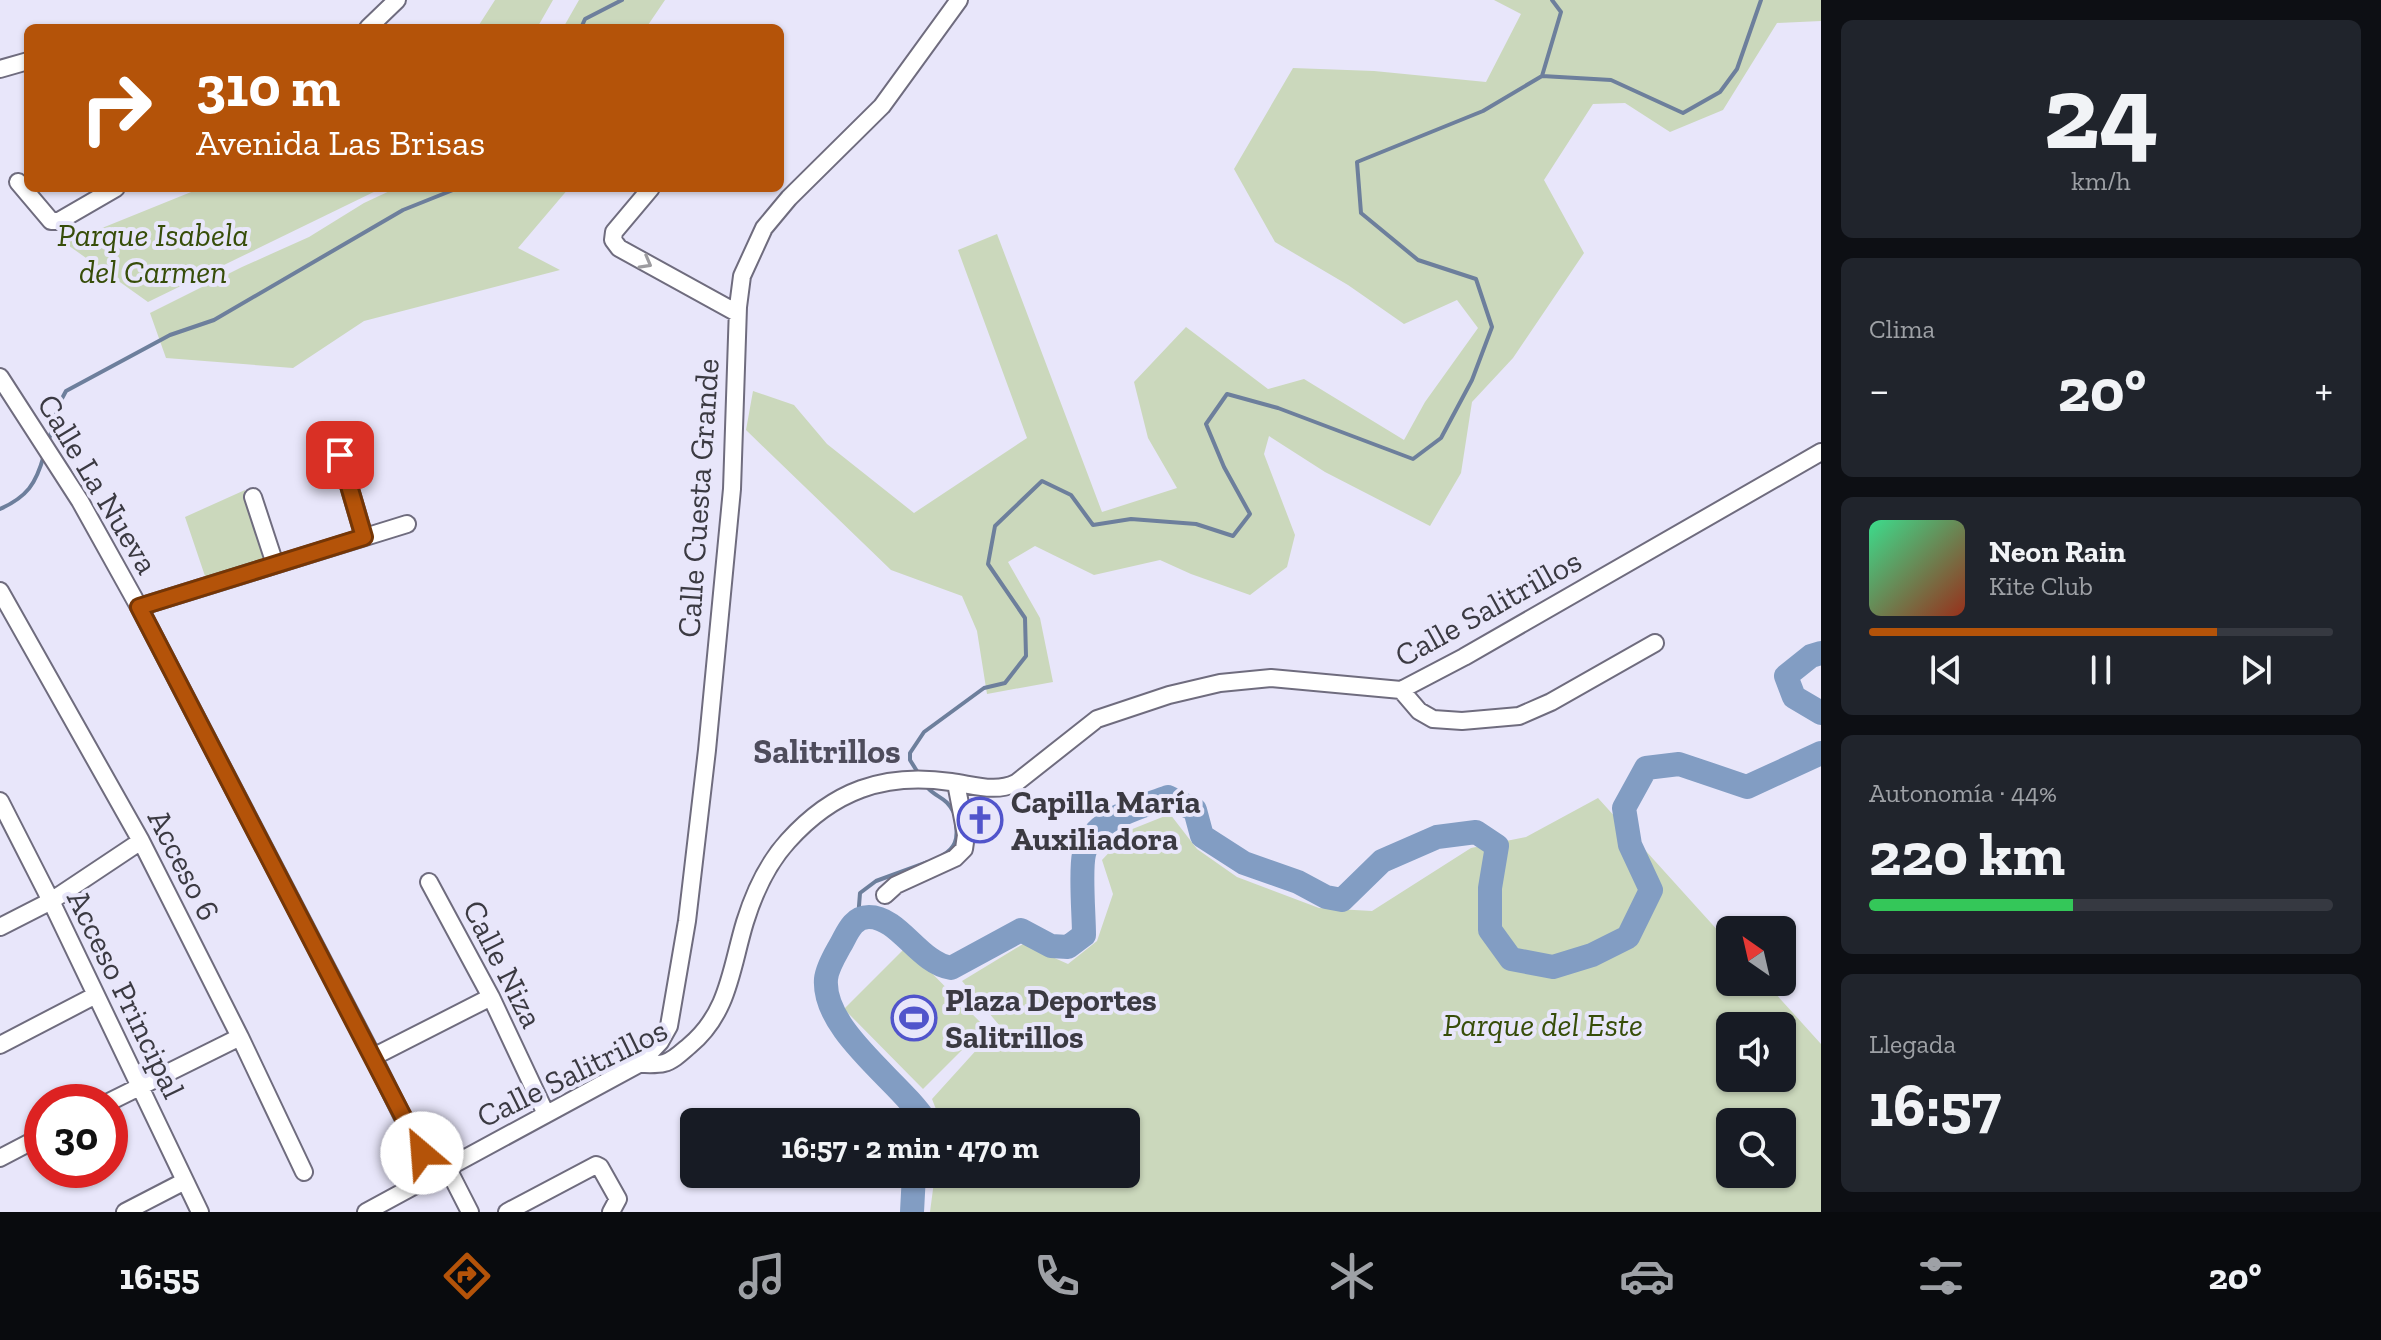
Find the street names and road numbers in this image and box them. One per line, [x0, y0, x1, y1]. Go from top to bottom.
street label: Calle Cuesta Grande [669, 357, 727, 639]
street label: Calle La Nueva [30, 387, 166, 581]
street label: Calle Salitrillos [1388, 541, 1588, 675]
street label: Acceso 6 [140, 803, 228, 927]
street label: Acceso Principal [59, 884, 193, 1104]
street label: Calle Niza [455, 894, 551, 1034]
street label: Calle Salitrillos [471, 1011, 673, 1135]

